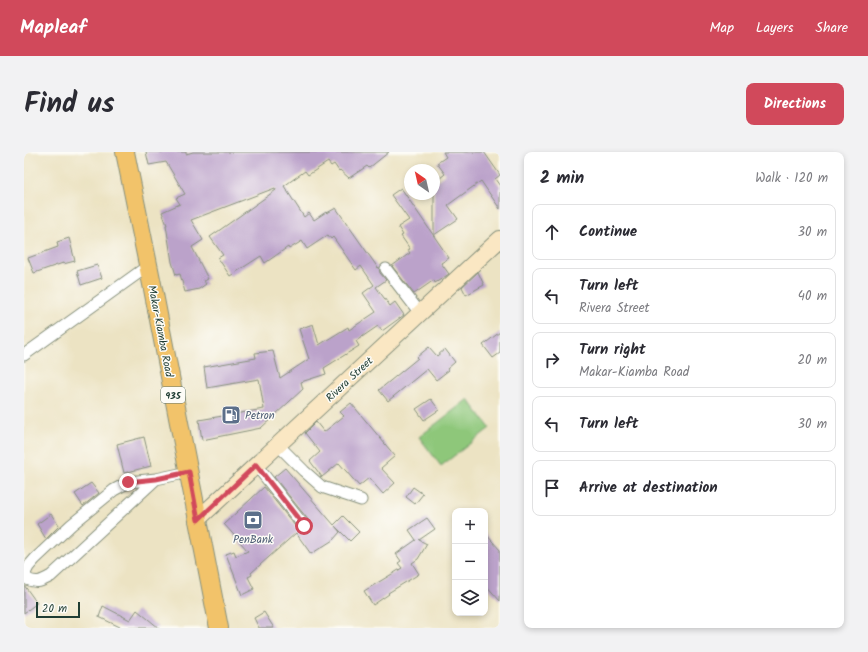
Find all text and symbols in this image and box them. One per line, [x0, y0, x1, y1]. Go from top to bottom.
text: Mapleaf [20, 13, 87, 43]
text: Map [710, 17, 734, 39]
text: Layers [756, 17, 794, 39]
text: Share [816, 17, 848, 39]
text: Find us [24, 82, 115, 127]
button: Directions [746, 83, 844, 125]
north arrow [404, 164, 440, 200]
text: 2 min [540, 165, 584, 192]
text: Walk · 120 m [755, 168, 828, 189]
text: Continue [579, 220, 637, 244]
icon: ahead [541, 221, 563, 243]
text: 30 m [798, 222, 827, 243]
text: Turn left [579, 274, 639, 298]
street label: Makar-Kiamba Road [142, 284, 178, 379]
icon: left [541, 285, 563, 307]
text: 40 m [798, 286, 827, 307]
text: Rivera Street [579, 298, 650, 319]
text: Turn right [579, 338, 646, 362]
icon: right [541, 349, 563, 371]
text: 20 m [797, 350, 827, 371]
street label: Rivera Street [322, 352, 378, 407]
text: Makar-Kiamba Road [579, 362, 689, 383]
road number: 935 [161, 387, 185, 403]
fuel station icon: Petron [220, 404, 242, 426]
place label: Petron [245, 407, 275, 425]
text: Turn left [579, 412, 639, 436]
icon: left [541, 413, 563, 435]
text: 30 m [798, 414, 827, 435]
route end [119, 473, 137, 491]
text: Arrive at destination [579, 476, 718, 500]
icon: arrive [541, 477, 563, 499]
map controls [452, 508, 488, 616]
button: + [452, 508, 488, 544]
bank icon: PenBank [242, 509, 264, 531]
route start [295, 517, 313, 535]
place label: PenBank [233, 531, 274, 549]
button: − [452, 544, 488, 580]
button: layers [452, 580, 488, 616]
scale bar [36, 600, 80, 619]
text: 20 m [42, 600, 67, 618]

